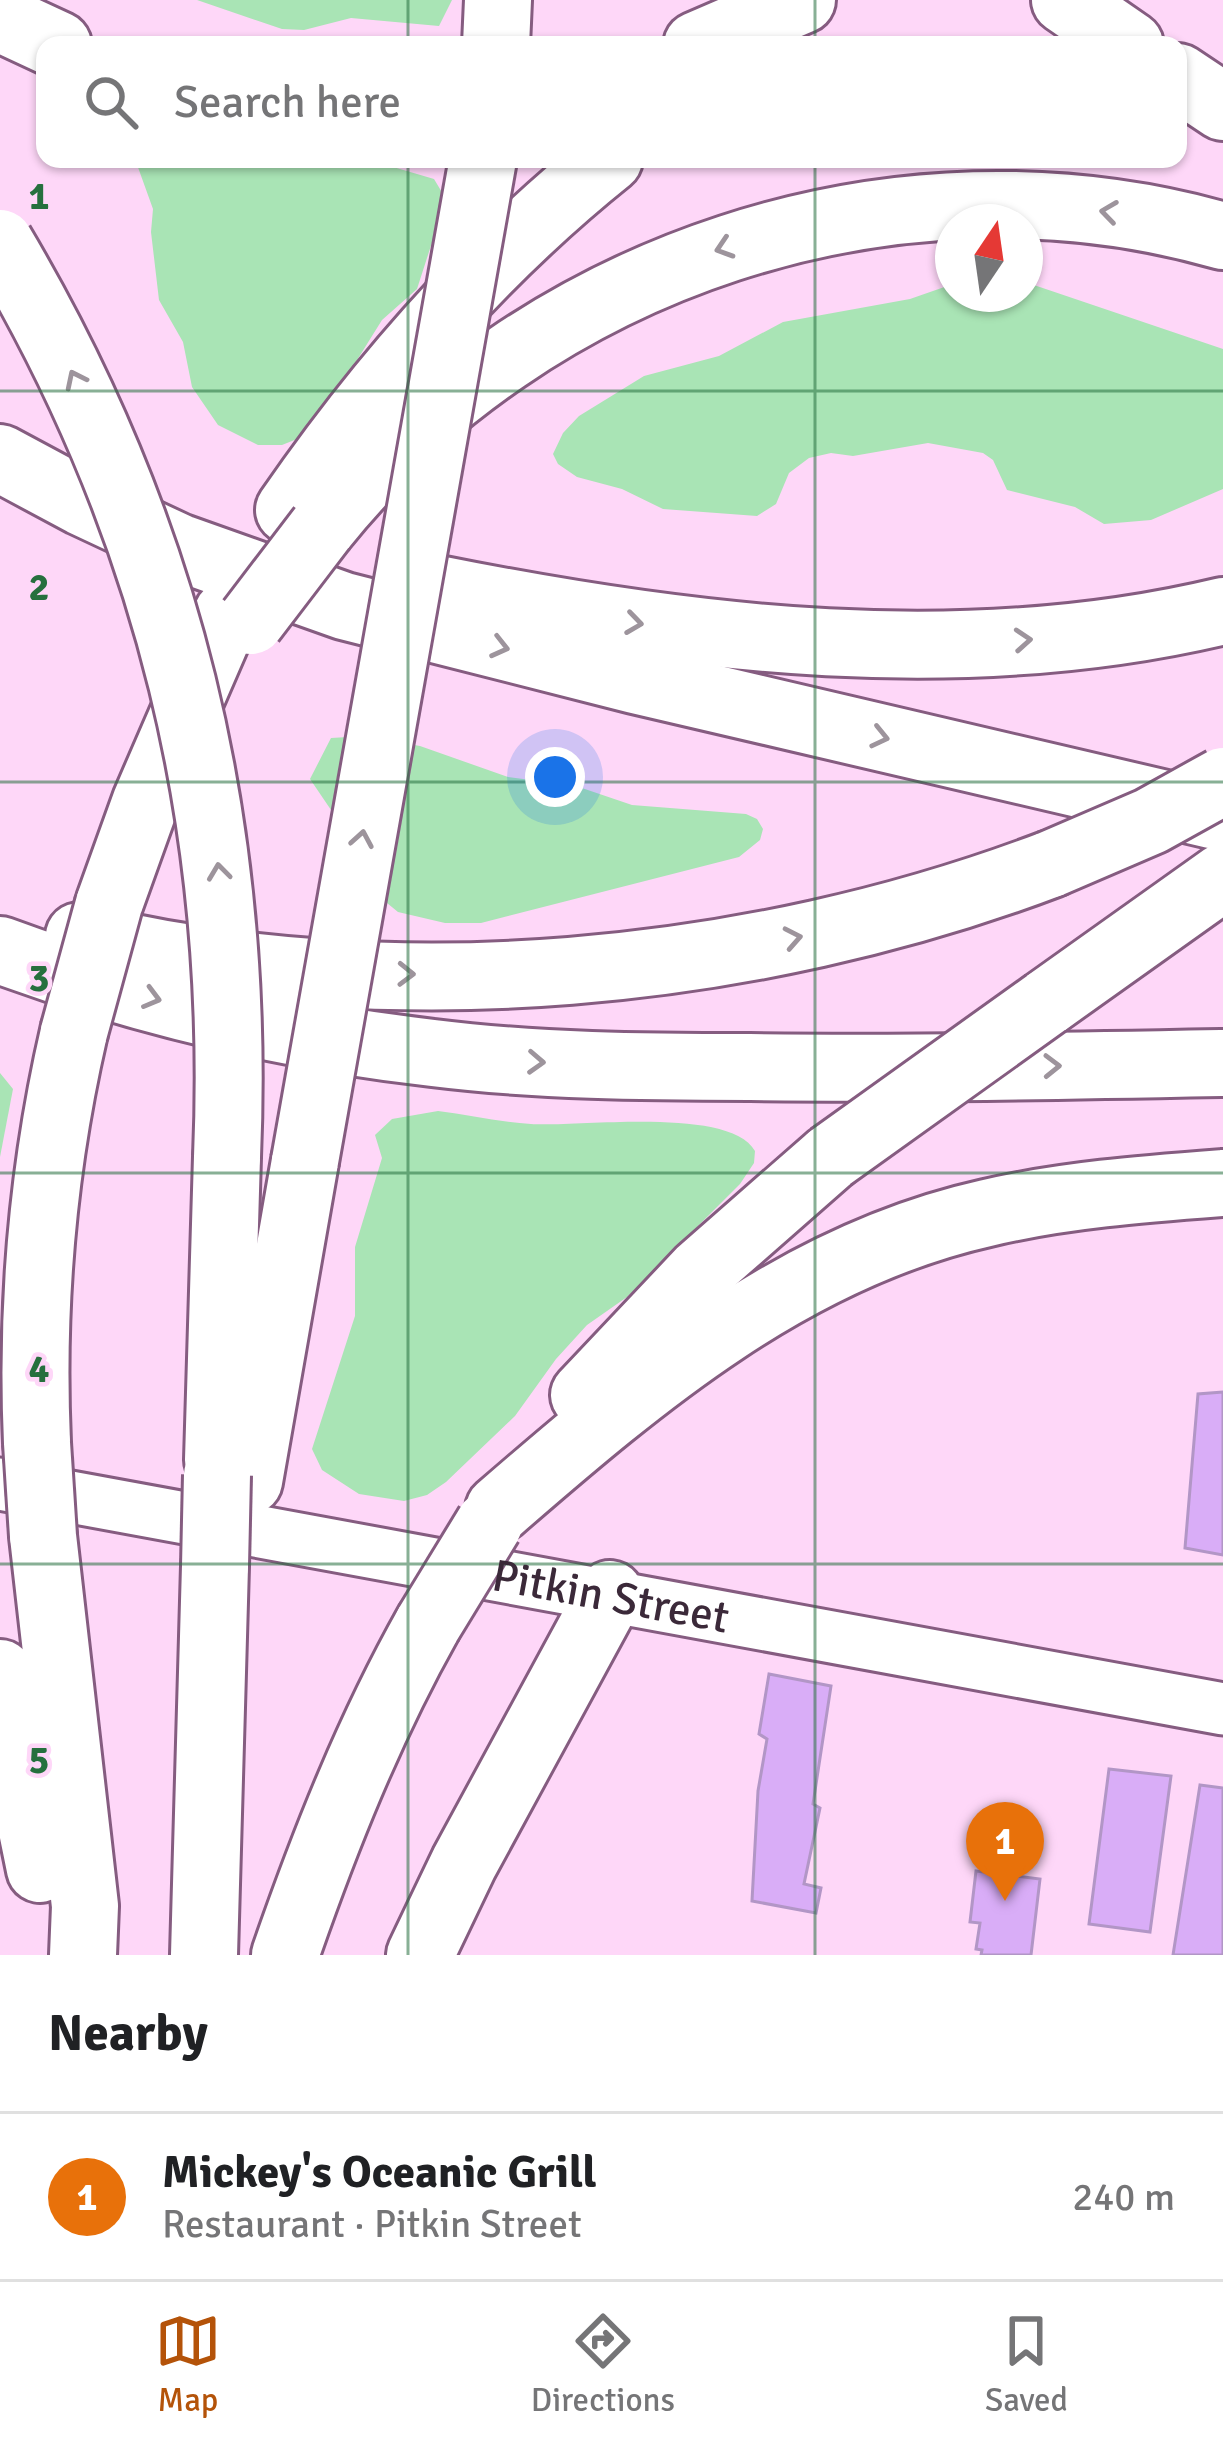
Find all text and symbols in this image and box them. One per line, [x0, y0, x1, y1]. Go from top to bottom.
search box [36, 36, 1187, 168]
icon: search [78, 69, 144, 135]
text: Search here [174, 75, 401, 130]
text: 1 [28, 172, 50, 220]
one-way arrow [1099, 200, 1118, 226]
north arrow [935, 204, 1043, 312]
one-way arrow [714, 234, 735, 259]
one-way arrow [66, 370, 89, 391]
text: 2 [28, 563, 50, 611]
one-way arrow [624, 609, 643, 635]
one-way arrow [1013, 628, 1032, 654]
one-way arrow [490, 634, 510, 659]
one-way arrow [869, 724, 889, 749]
your location [525, 747, 585, 807]
one-way arrow [348, 829, 374, 849]
one-way arrow [207, 862, 233, 882]
one-way arrow [783, 926, 803, 952]
text: 3 [28, 954, 50, 1002]
one-way arrow [397, 960, 416, 986]
one-way arrow [141, 983, 161, 1008]
one-way arrow [527, 1049, 546, 1075]
one-way arrow [1044, 1053, 1062, 1079]
text: 4 [28, 1345, 50, 1393]
street label: Pitkin Street [488, 1548, 734, 1645]
text: 5 [28, 1736, 50, 1784]
pin: 1 [966, 1802, 1044, 1901]
text: Nearby [48, 2002, 208, 2065]
text: Mickey's Oceanic Grill [162, 2145, 597, 2200]
text: 1 [76, 2173, 98, 2221]
text: 240 m [1072, 2173, 1175, 2221]
text: Restaurant · Pitkin Street [162, 2200, 582, 2248]
tab: Map [155, 2308, 221, 2421]
tab: Directions [531, 2308, 675, 2421]
tab: Saved [985, 2308, 1068, 2421]

